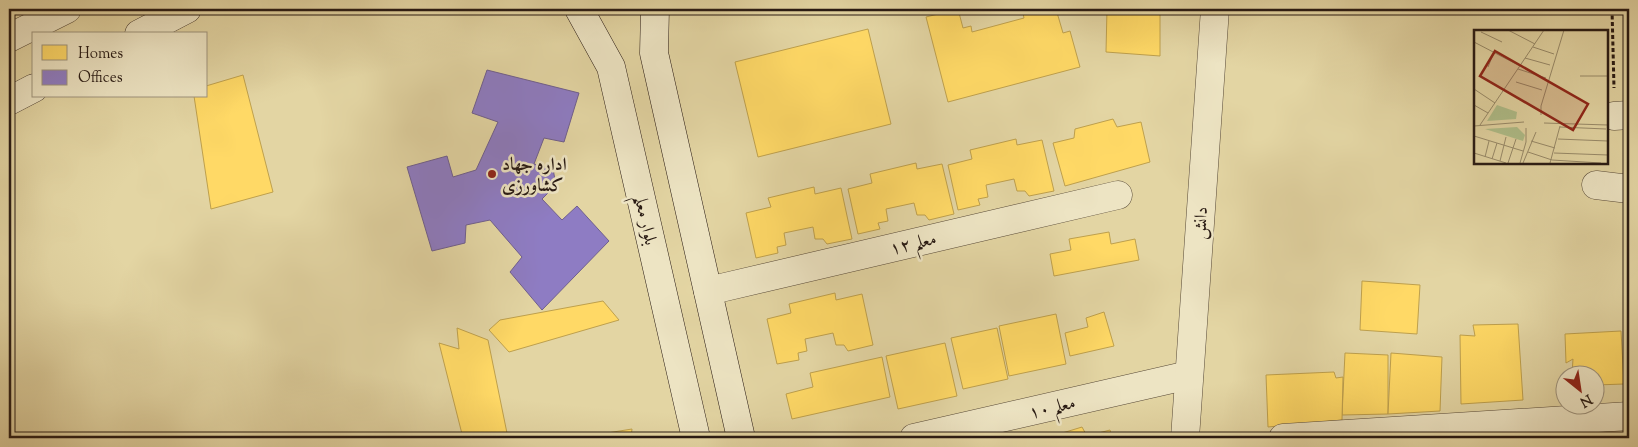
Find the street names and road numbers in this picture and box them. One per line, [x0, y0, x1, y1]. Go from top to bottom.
street label: بلوار معلم [623, 193, 662, 249]
street label: دانش [1188, 206, 1216, 241]
street label: معلم ۱۲ [888, 227, 940, 266]
street label: معلم ۱۰ [1027, 391, 1079, 430]

